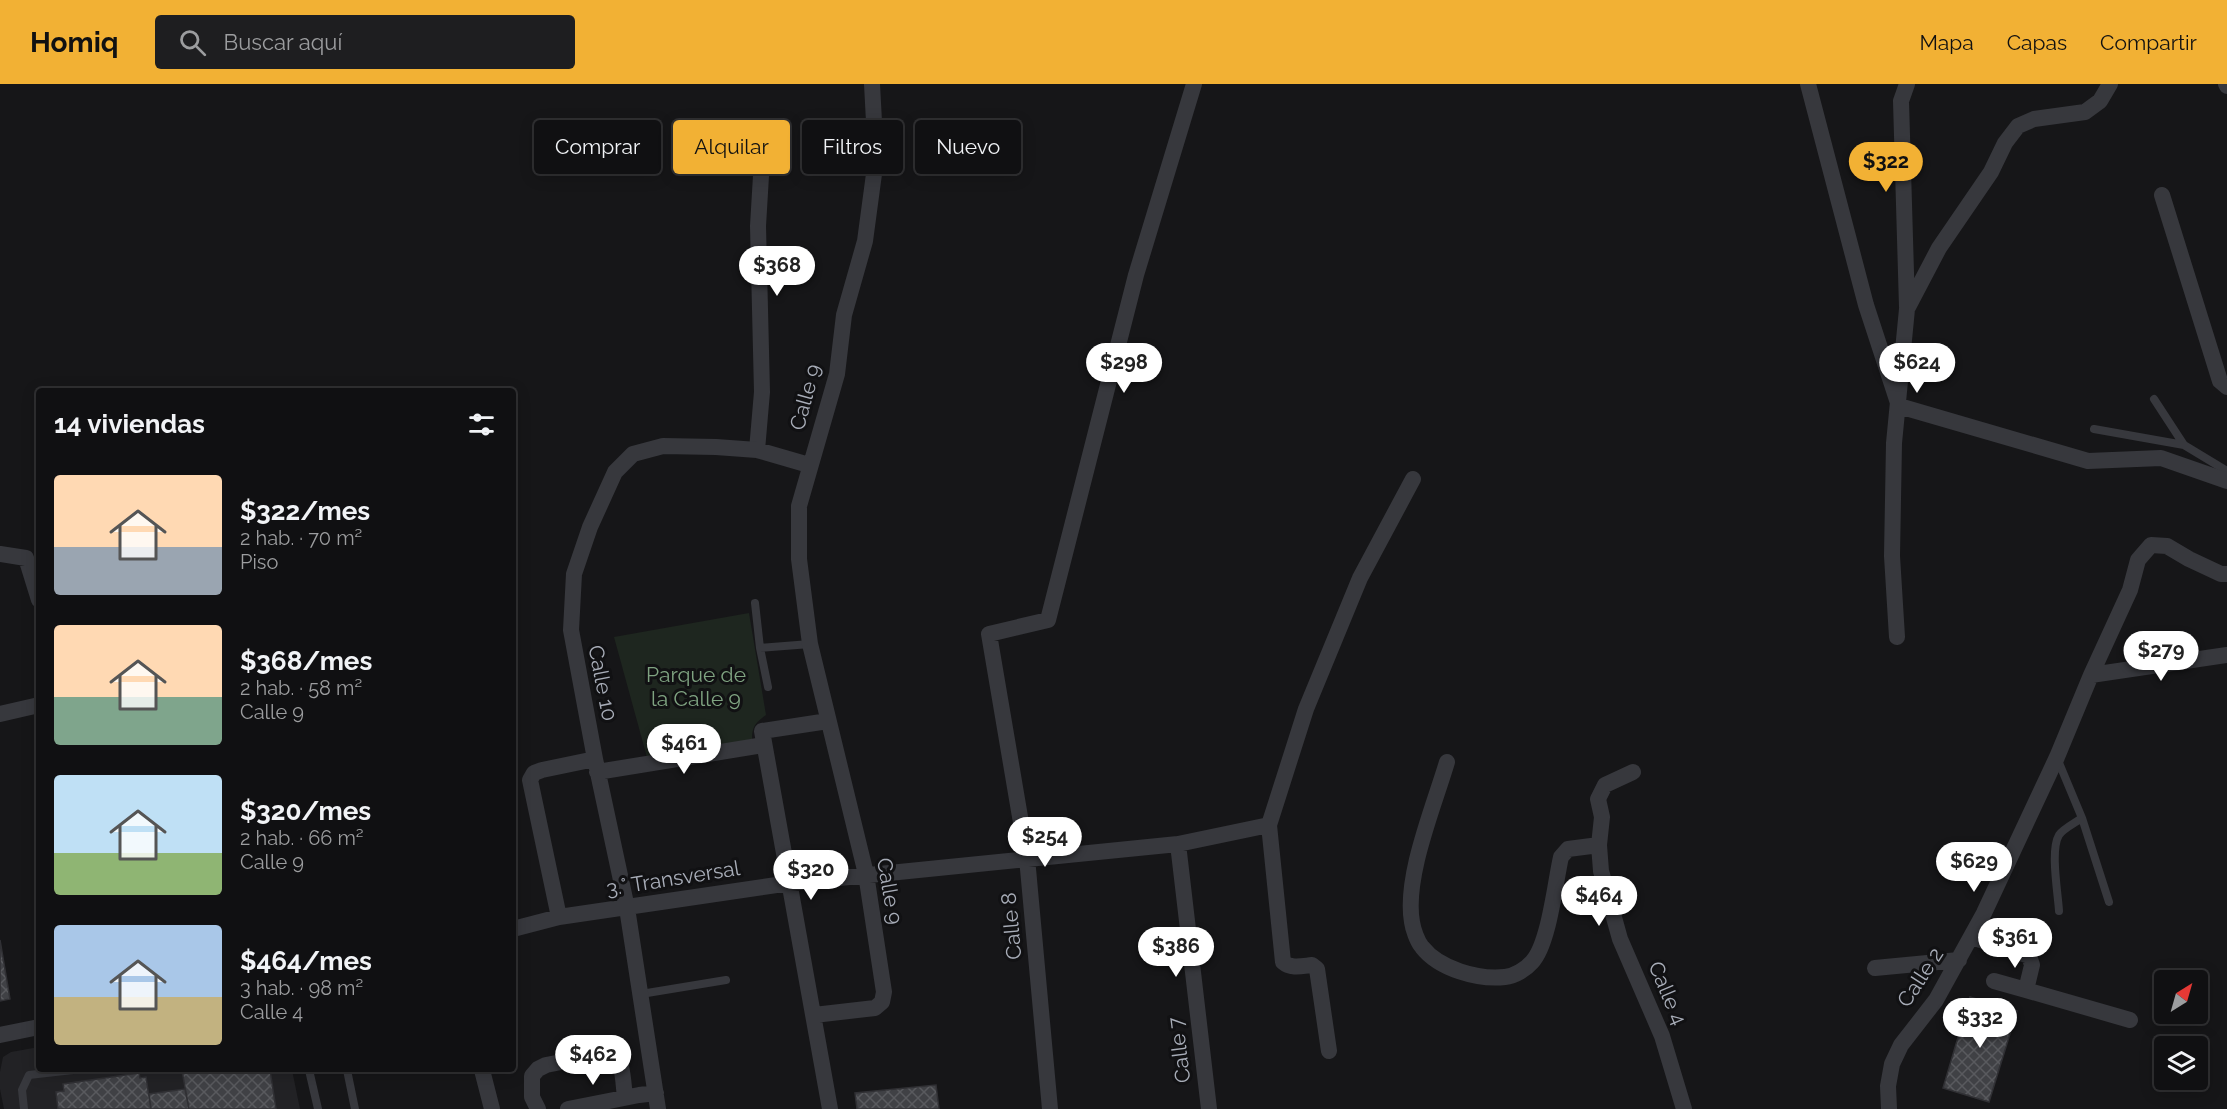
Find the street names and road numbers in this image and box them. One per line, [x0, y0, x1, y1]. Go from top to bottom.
street label: Calle 9 [784, 361, 826, 433]
street label: Calle 10 [583, 643, 623, 723]
street label: 3.° Transversal [604, 855, 742, 901]
street label: Calle 9 [872, 856, 908, 926]
street label: Calle 8 [996, 891, 1026, 961]
street label: Calle 2 [1892, 943, 1948, 1011]
street label: Calle 4 [1644, 958, 1692, 1028]
street label: Calle 7 [1162, 1015, 1195, 1084]

